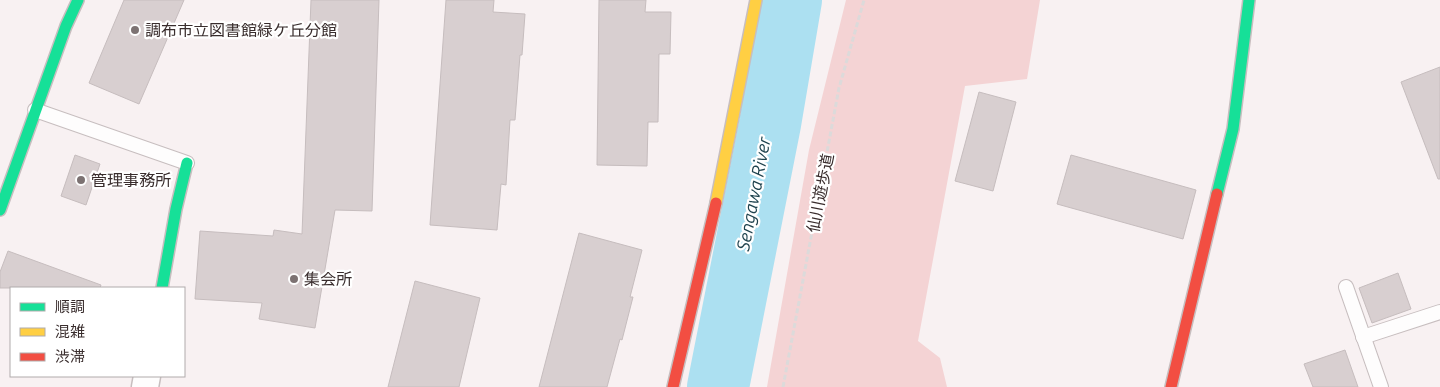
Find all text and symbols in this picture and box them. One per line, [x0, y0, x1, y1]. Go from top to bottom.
place label: 調布市立図書館緑ケ丘分館 [145, 21, 337, 39]
marker: 調布市立図書館緑ケ丘分館 [129, 24, 141, 36]
water label: Sengawa River [732, 134, 774, 253]
street label: 仙川遊歩道 [804, 152, 836, 234]
place label: 管理事務所 [91, 171, 171, 189]
marker: 管理事務所 [75, 174, 87, 186]
place label: 集会所 [304, 270, 352, 288]
marker: 集会所 [288, 273, 300, 285]
legend [10, 287, 185, 377]
text: 順調 [55, 298, 85, 315]
text: 混雑 [55, 323, 85, 340]
text: 渋滞 [55, 348, 85, 365]

